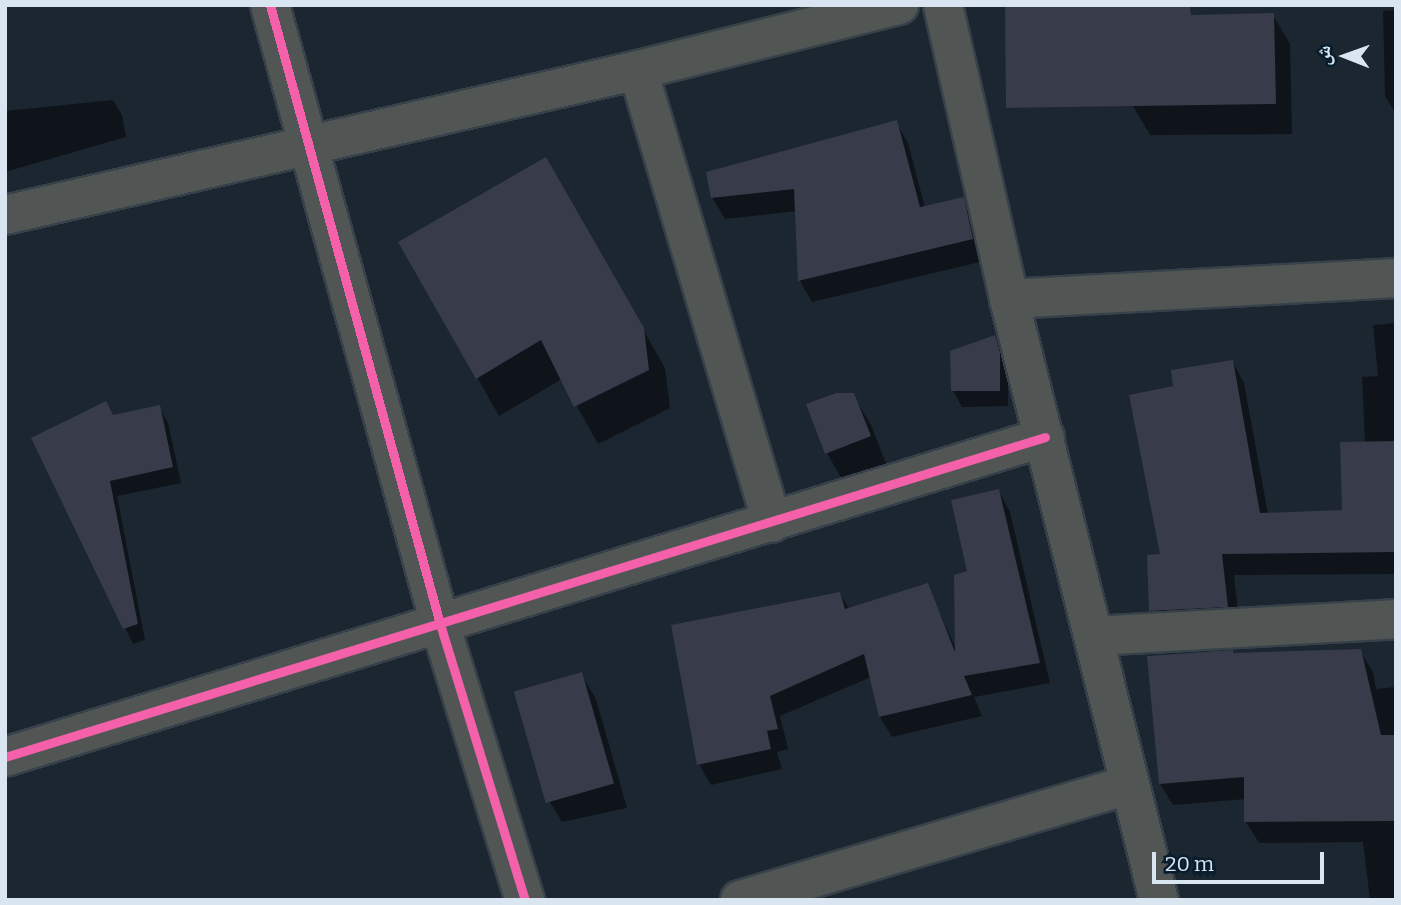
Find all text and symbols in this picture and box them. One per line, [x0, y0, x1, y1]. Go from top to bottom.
north arrow [1310, 21, 1380, 91]
text: ش [1312, 45, 1335, 66]
scale bar [1156, 838, 1328, 882]
text: 20 m [1165, 851, 1214, 877]

